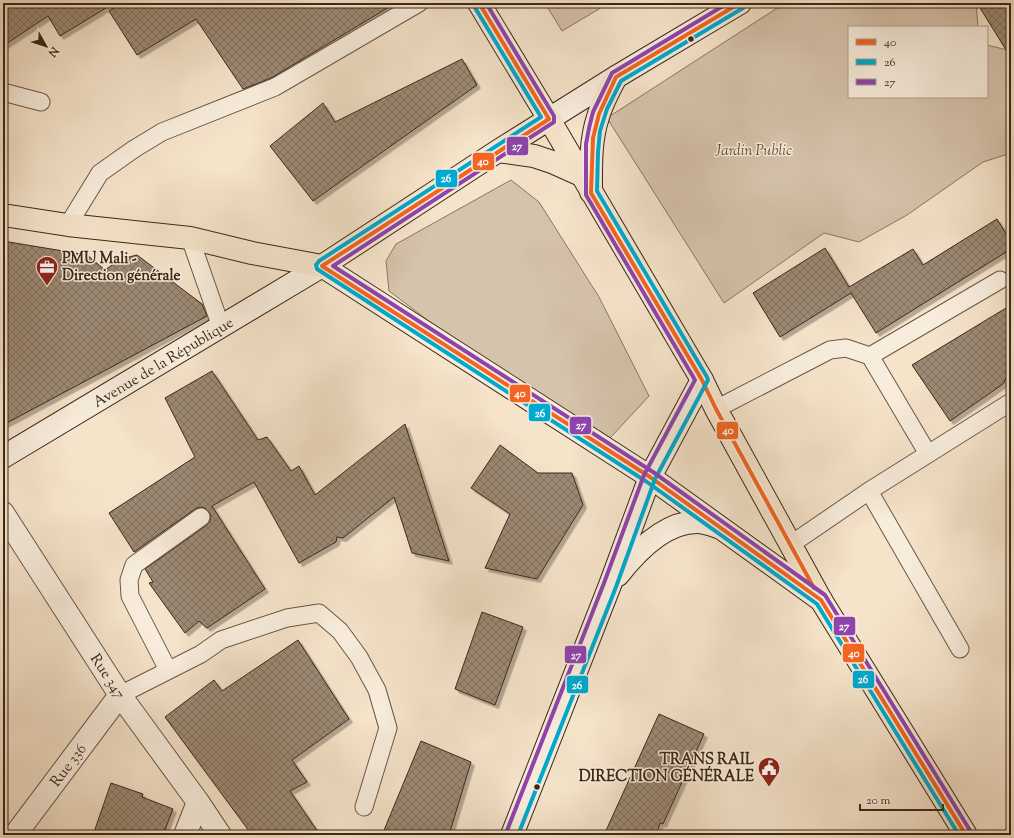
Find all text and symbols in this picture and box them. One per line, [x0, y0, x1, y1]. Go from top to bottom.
north arrow [26, 26, 66, 66]
legend [848, 26, 988, 98]
unlabelled marker [686, 34, 696, 44]
text: 40 [884, 34, 896, 52]
text: N [44, 42, 63, 60]
text: 26 [884, 54, 896, 72]
text: 27 [884, 74, 896, 92]
line badge: 27 [506, 136, 529, 156]
text: 27 [512, 139, 523, 155]
park label: Jardin Public [715, 141, 792, 162]
line badge: 40 [472, 152, 495, 171]
text: 40 [476, 154, 489, 170]
line badge: 26 [435, 169, 458, 188]
text: 26 [441, 171, 452, 187]
place label: PMU Mali - Direction générale [62, 249, 180, 287]
office icon: PMU Mali - Direction générale [34, 254, 60, 287]
street label: Avenue de la République [90, 313, 238, 414]
line badge: 40 [509, 384, 531, 403]
text: 40 [513, 386, 526, 402]
line badge: 26 [528, 403, 551, 422]
text: 26 [535, 406, 546, 422]
line badge: 27 [569, 416, 592, 435]
text: 27 [576, 418, 587, 434]
line badge: 40 [716, 421, 739, 440]
text: 40 [721, 423, 734, 439]
line badge: 27 [833, 616, 856, 636]
text: 27 [839, 619, 850, 635]
line badge: 40 [842, 643, 865, 663]
line badge: 27 [564, 645, 587, 664]
text: 40 [847, 646, 860, 662]
text: 27 [571, 648, 582, 664]
street label: Rue 347 [84, 650, 130, 704]
line badge: 26 [852, 670, 875, 689]
text: 26 [858, 672, 869, 688]
line badge: 26 [566, 675, 589, 694]
text: 26 [572, 678, 583, 694]
street label: Rue 336 [46, 740, 92, 792]
place label: TRANS RAIL DIRECTION GÉNÉRALE [579, 750, 755, 788]
public building icon: TRANS RAIL DIRECTION GÉNÉRALE [756, 755, 782, 788]
unlabelled marker [532, 782, 542, 792]
scale bar [860, 786, 943, 812]
text: 20 m [866, 792, 891, 810]

